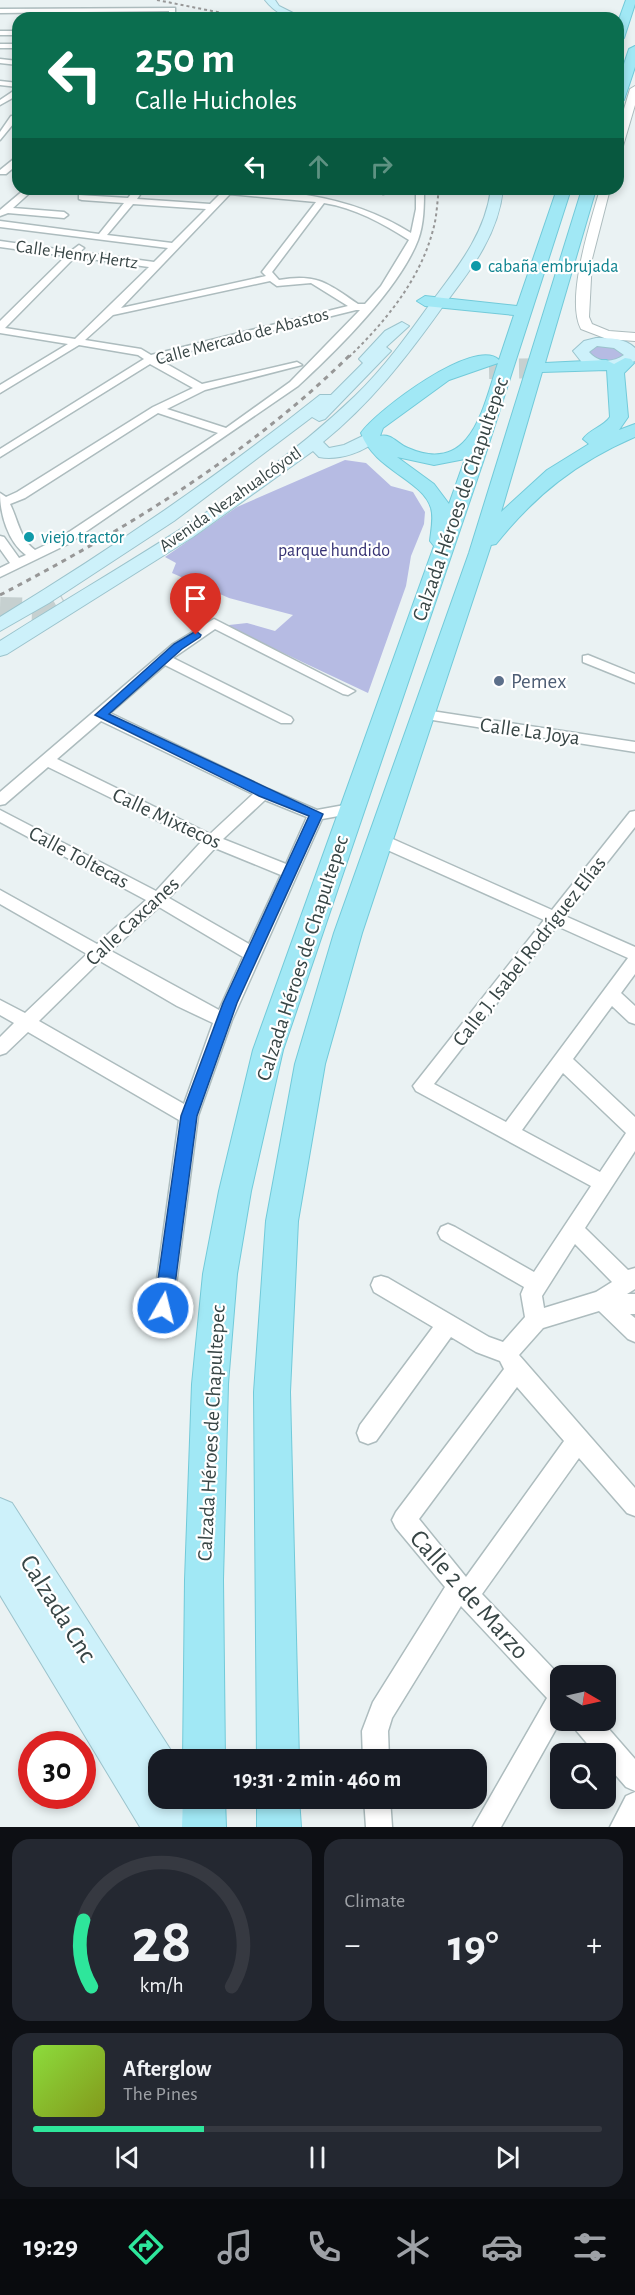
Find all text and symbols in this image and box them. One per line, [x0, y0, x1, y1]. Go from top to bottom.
icon: left [36, 36, 114, 114]
text: 250 m [135, 38, 235, 80]
text: Calle Huicholes [135, 87, 297, 114]
icon: left [239, 150, 272, 183]
icon: ahead [302, 150, 335, 183]
icon: right [365, 150, 398, 183]
street label: Calle Henry Hertz [15, 238, 139, 272]
place label: cabaña embrujada [488, 258, 619, 276]
marker: cabaña embrujada [469, 259, 483, 273]
street label: Calle Mercado de Abastos [154, 305, 331, 369]
street label: Calzada Héroes de Chapultepec [409, 374, 512, 624]
street label: Avenida Nezahualcóyotl [156, 444, 305, 556]
place label: viejo tractor [41, 529, 125, 547]
marker: viejo tractor [22, 530, 36, 544]
park label: parque hundido [278, 542, 390, 560]
pin [170, 573, 221, 635]
icon: arrive [179, 582, 212, 615]
place label: Pemex [511, 671, 566, 692]
marker: Pemex [492, 674, 506, 688]
street label: Calle La Joya [479, 714, 581, 749]
street label: Calle Mixtecos [109, 784, 224, 853]
street label: Calle Toltecas [25, 822, 132, 893]
street label: Calzada Héroes de Chapultepec [253, 833, 352, 1083]
street label: Calle J. Isabel Rodríguez Elías [449, 852, 610, 1050]
street label: Calle Caxcanes [82, 873, 183, 970]
position arrow [131, 1276, 195, 1340]
street label: Calzada Héroes de Chapultepec [194, 1304, 229, 1562]
street label: Calle 2 de Marzo [405, 1525, 534, 1664]
street label: Calzada Cnc [15, 1550, 101, 1667]
north arrow [550, 1665, 616, 1731]
map controls [550, 1665, 616, 1809]
speed limit sign: 30 [18, 1731, 96, 1809]
button: search [550, 1743, 616, 1809]
text: 19:31 · 2 min · 460 m [234, 1768, 401, 1790]
text: Climate [345, 1891, 405, 1911]
text: 28 [132, 1911, 192, 1973]
text: 19° [448, 1924, 499, 1969]
text: − [345, 1929, 360, 1962]
text: + [586, 1929, 602, 1962]
text: km/h [140, 1975, 184, 1996]
text: Afterglow [123, 2058, 211, 2080]
text: The Pines [123, 2084, 198, 2104]
icon: previous [111, 2141, 144, 2174]
icon: pause [301, 2141, 334, 2174]
icon: next [491, 2141, 524, 2174]
icon: directions [125, 2226, 167, 2268]
icon: music [214, 2226, 256, 2268]
icon: phone [303, 2226, 345, 2268]
icon: climate [392, 2226, 434, 2268]
icon: car [481, 2226, 523, 2268]
icon: filters [569, 2226, 611, 2268]
text: 19:29 [23, 2233, 78, 2260]

